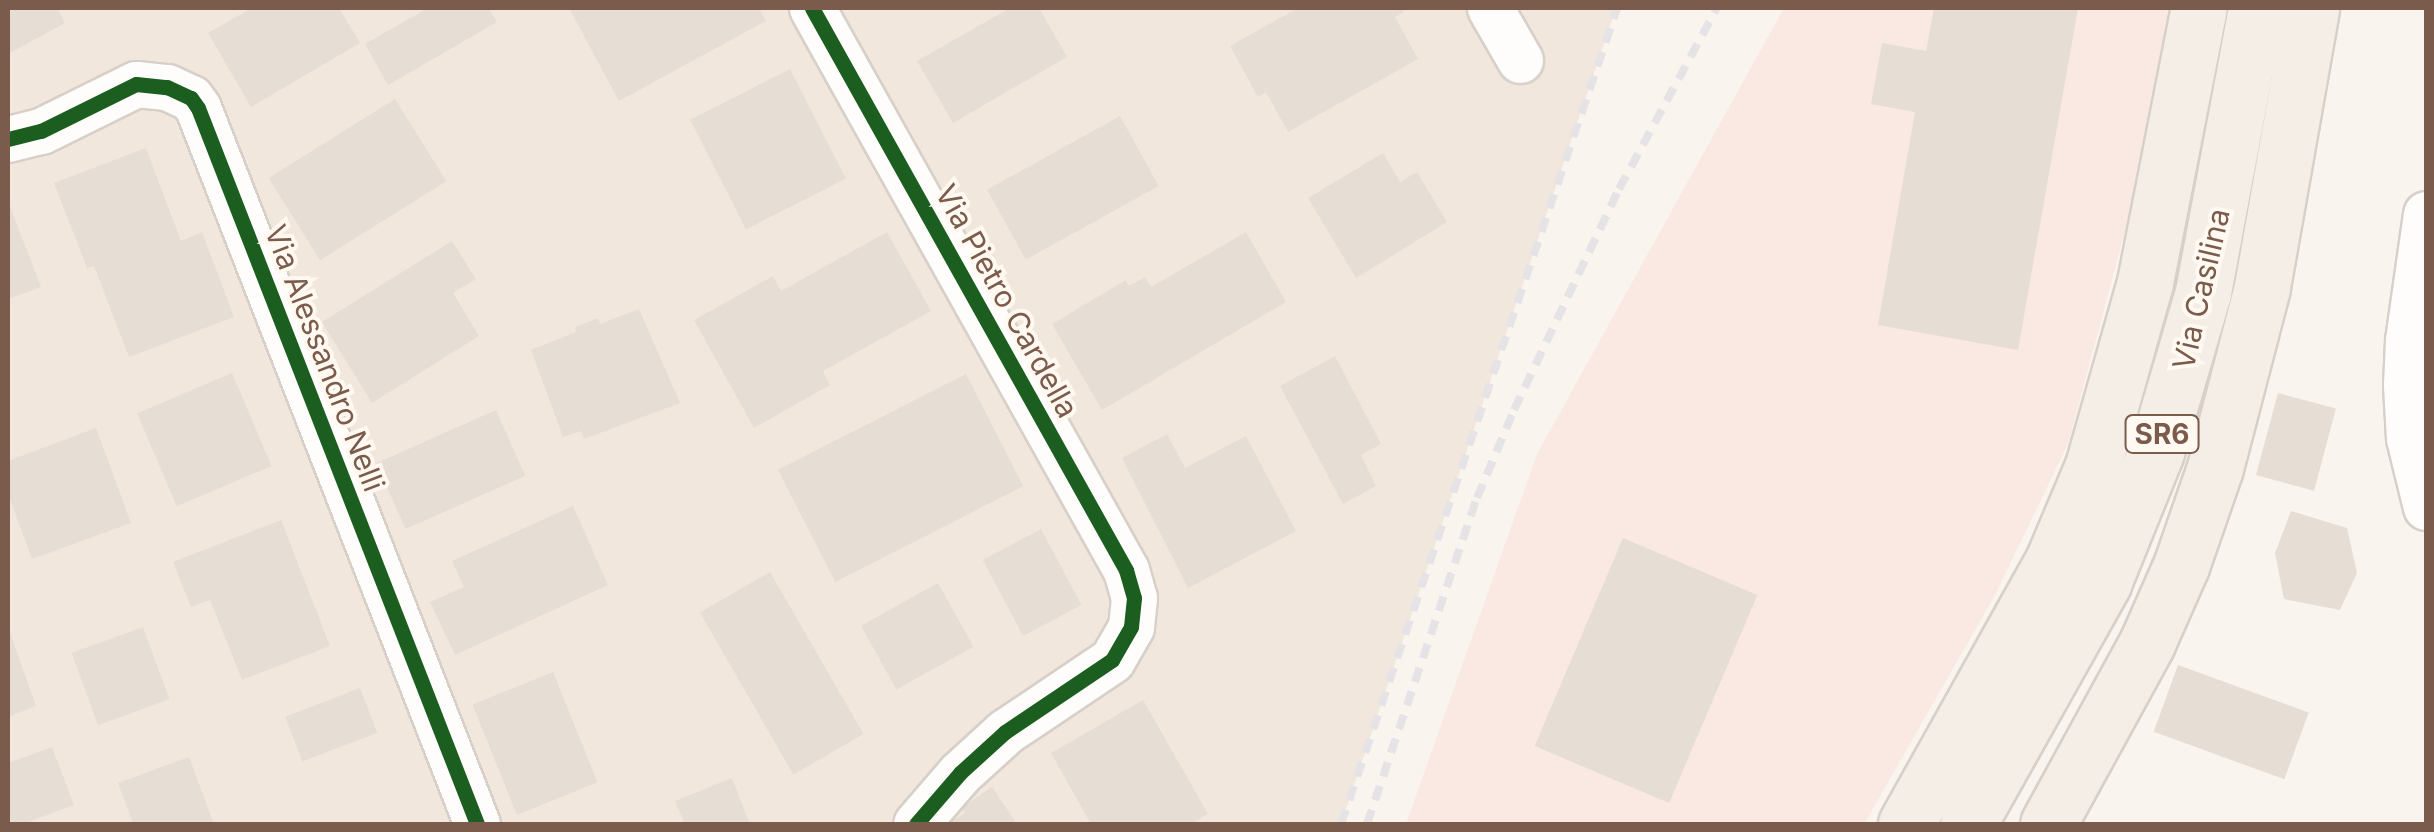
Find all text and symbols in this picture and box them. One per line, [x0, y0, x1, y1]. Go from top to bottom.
street label: Via Pietro Cardella [928, 178, 1086, 424]
street label: Via Casilina [2165, 205, 2237, 373]
street label: Via Alessandro Nelli [258, 220, 392, 496]
road number: SR6 [2124, 411, 2200, 457]

